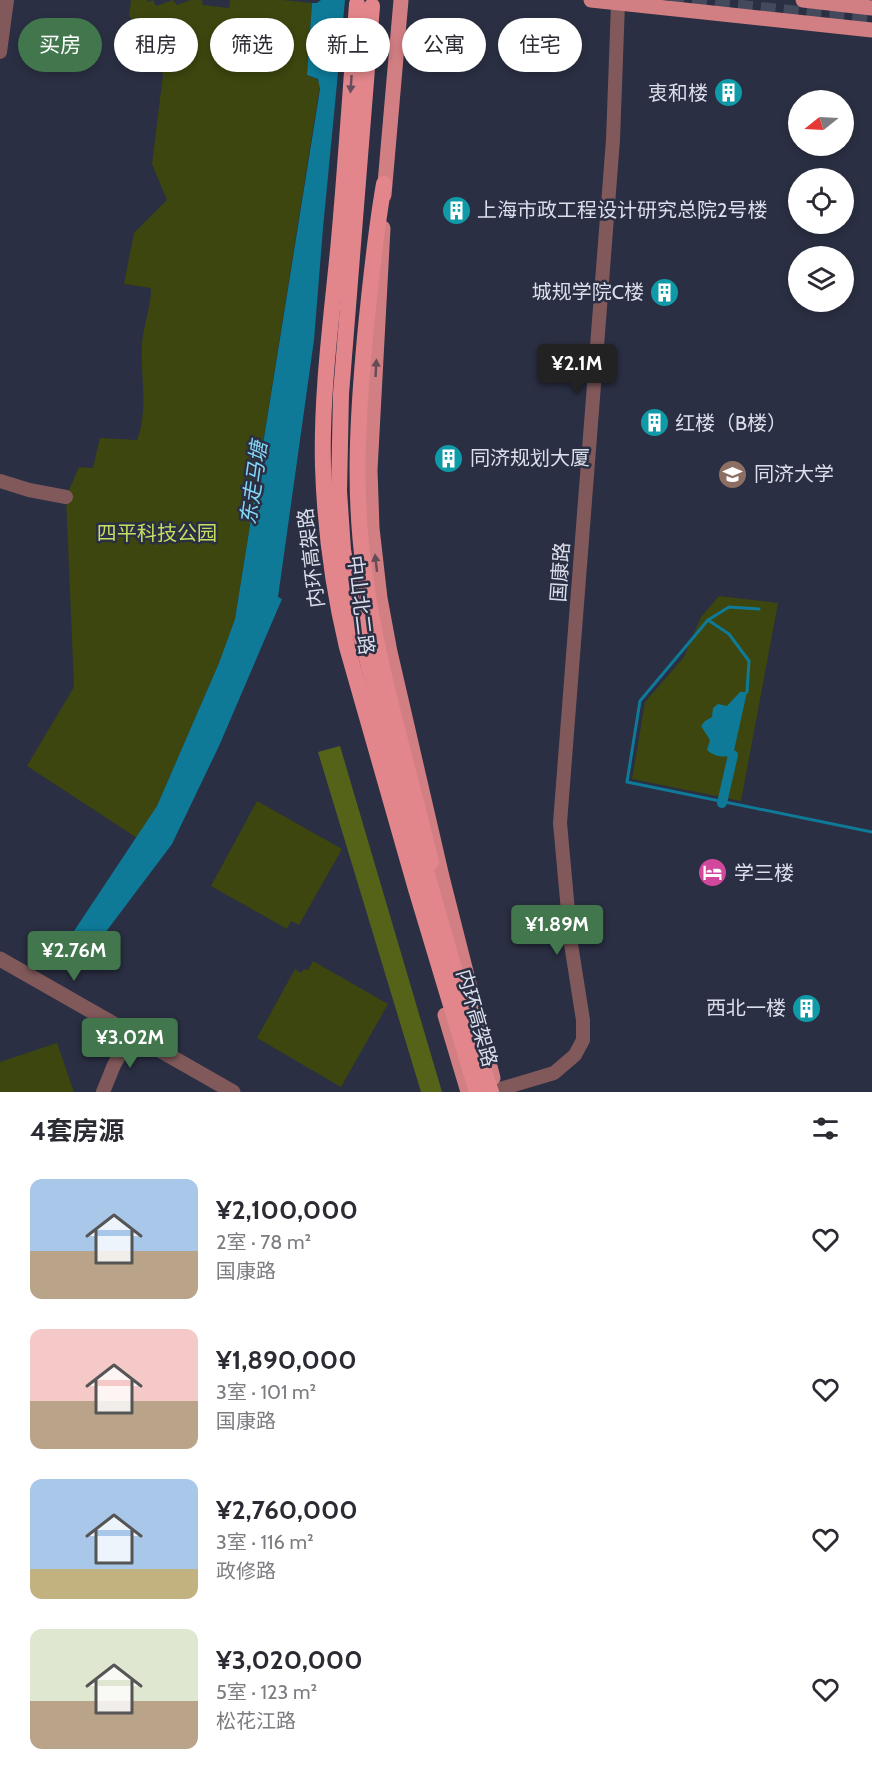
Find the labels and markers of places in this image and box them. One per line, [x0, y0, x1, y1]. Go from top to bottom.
building icon: 衷和楼 [713, 77, 745, 109]
place label: 衷和楼 [648, 81, 708, 105]
building icon: 上海市政工程设计研究总院2号楼 [440, 194, 472, 226]
place label: 上海市政工程设计研究总院2号楼 [477, 198, 767, 222]
building icon: 城规学院C楼 [649, 276, 681, 308]
place label: 城规学院C楼 [532, 280, 644, 304]
pin: ¥2.1M [535, 344, 619, 395]
building icon: 红楼（B楼） [638, 407, 670, 439]
place label: 红楼（B楼） [675, 411, 787, 435]
building icon: 同济规划大厦 [433, 442, 465, 474]
place label: 同济规划大厦 [470, 446, 590, 470]
school or university icon: 同济大学 [717, 458, 749, 490]
place label: 同济大学 [754, 462, 834, 486]
hotel icon: 学三楼 [697, 857, 729, 889]
place label: 学三楼 [734, 861, 794, 885]
pin: ¥1.89M [508, 905, 606, 956]
pin: ¥2.76M [25, 931, 123, 982]
building icon: 西北一楼 [791, 992, 823, 1024]
place label: 西北一楼 [706, 996, 786, 1020]
pin: ¥3.02M [81, 1018, 179, 1069]

